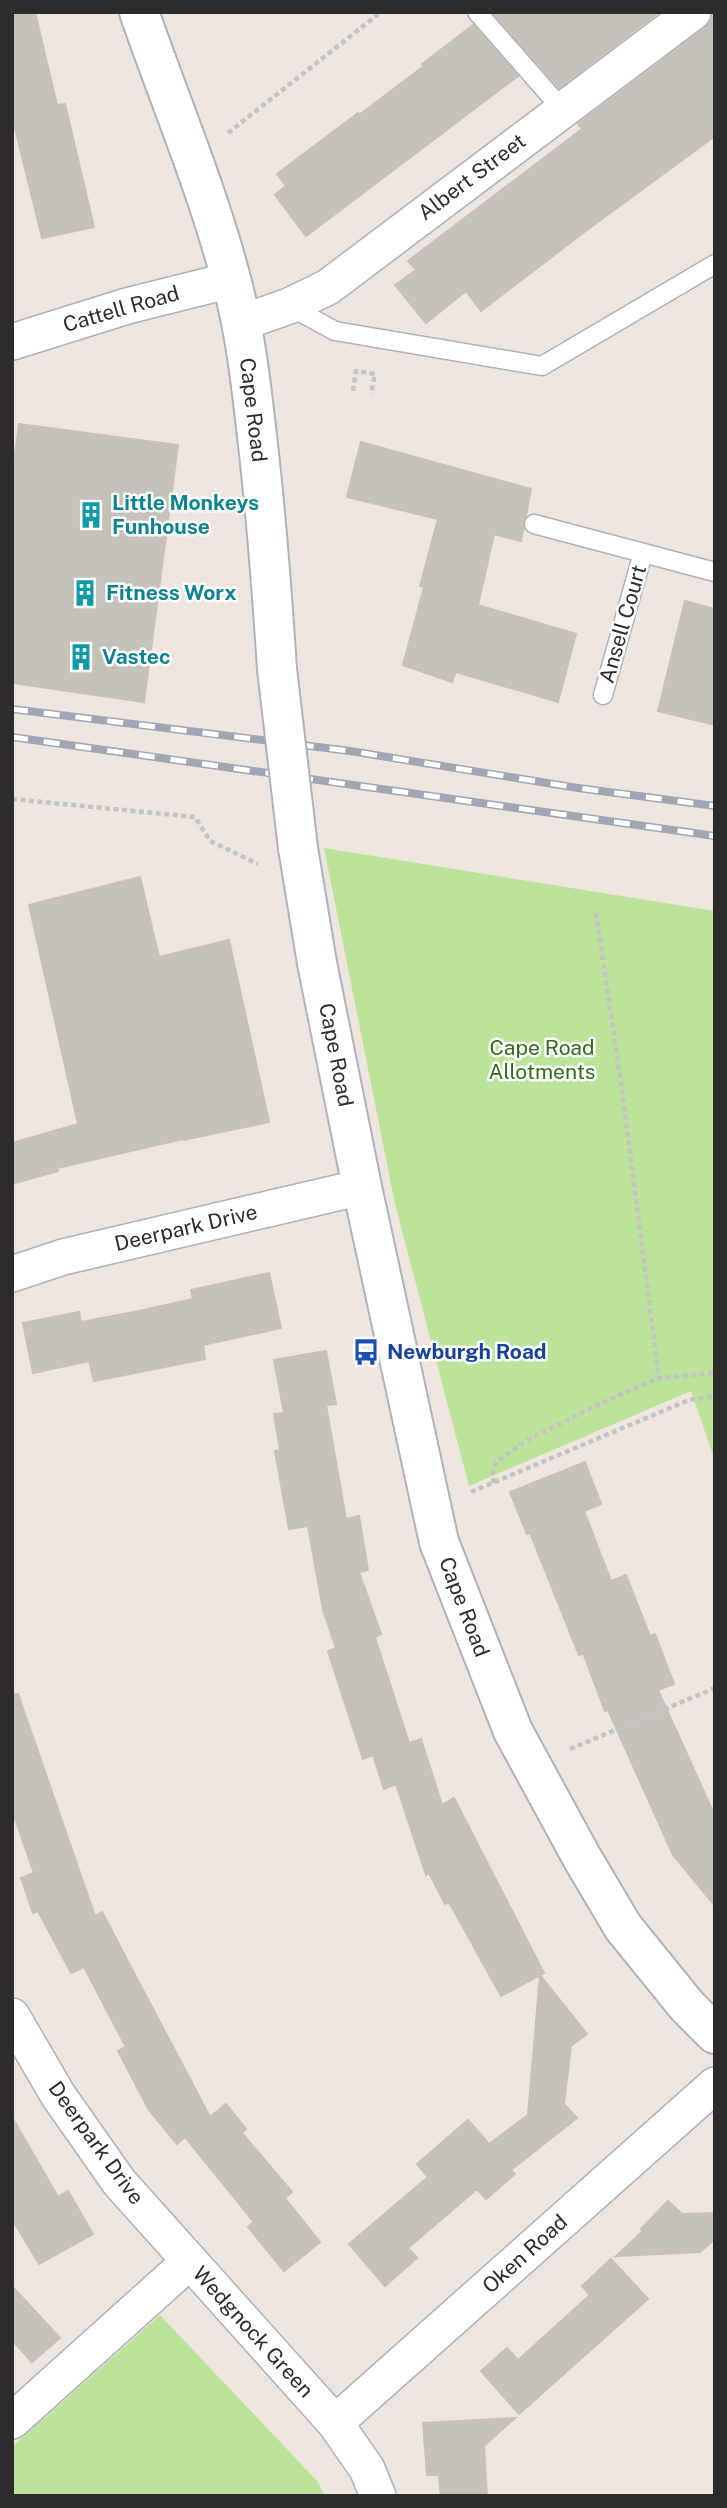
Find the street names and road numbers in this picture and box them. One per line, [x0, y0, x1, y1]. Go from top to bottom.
street label: Albert Street [413, 128, 530, 225]
street label: Cattell Road [60, 280, 182, 337]
street label: Cape Road [235, 356, 272, 464]
street label: Ansell Court [594, 562, 651, 686]
street label: Cape Road [314, 1001, 359, 1109]
street label: Deerpark Drive [112, 1199, 260, 1256]
street label: Cape Road [434, 1553, 495, 1660]
street label: Deerpark Drive [43, 2076, 149, 2209]
street label: Oken Road [477, 2209, 572, 2298]
street label: Wedgnock Green [188, 2261, 319, 2402]

